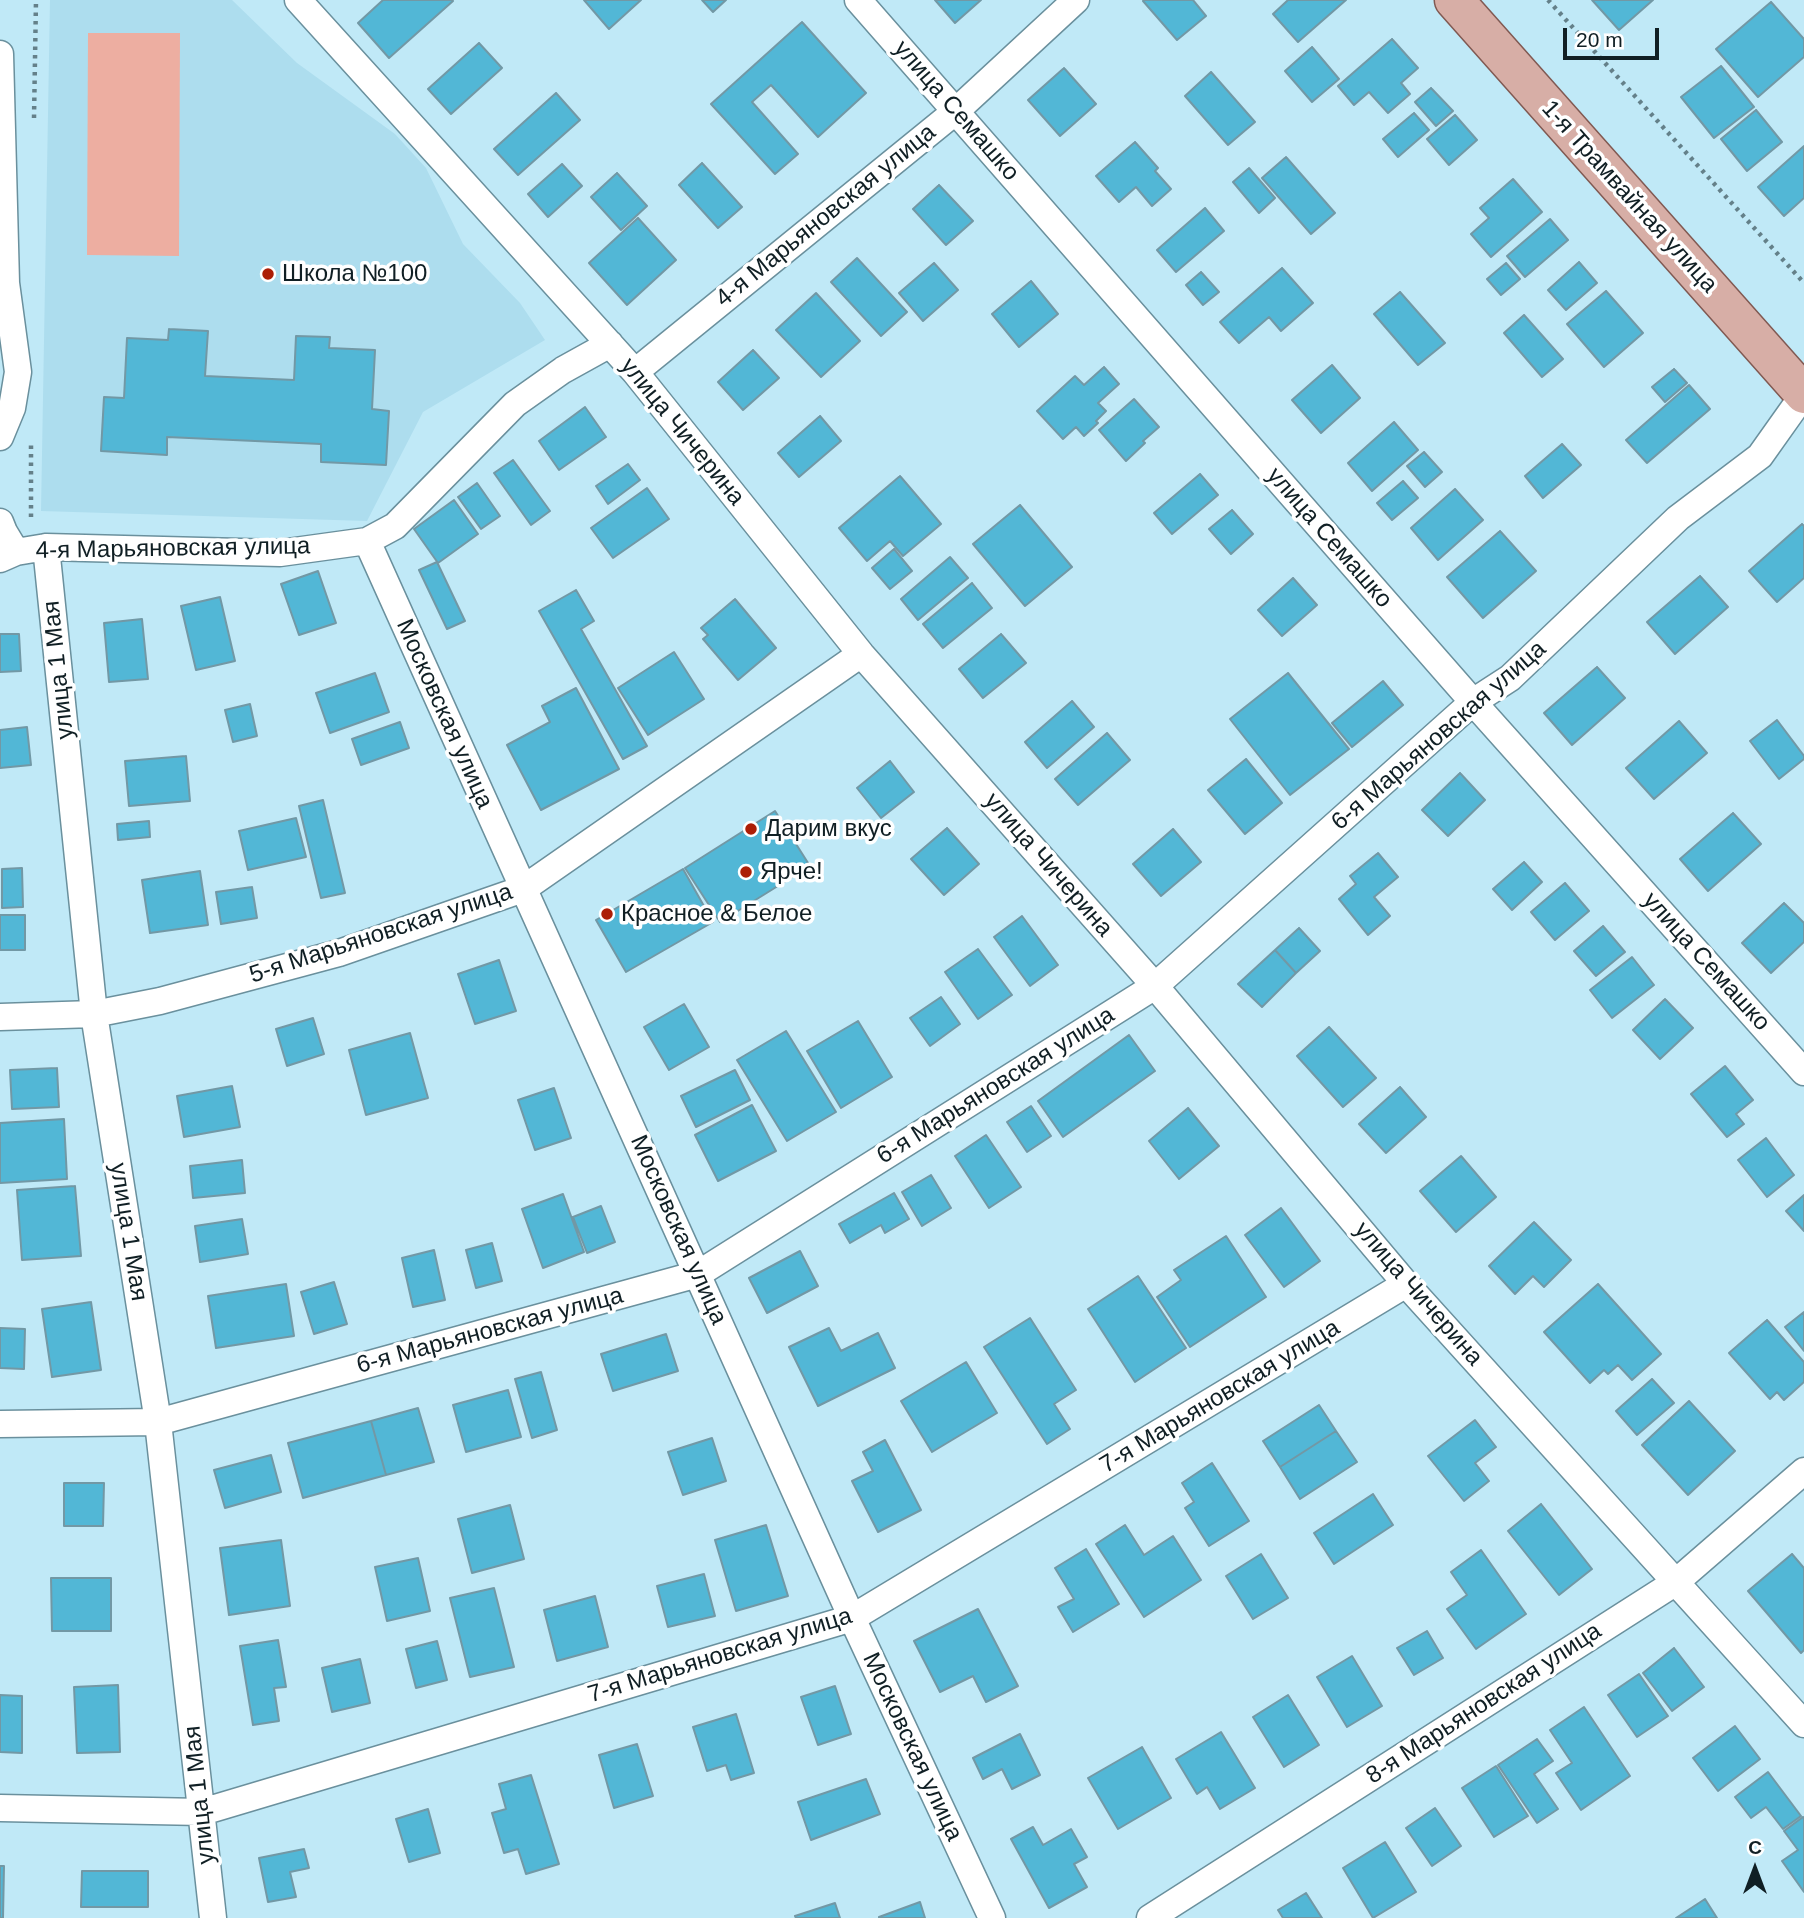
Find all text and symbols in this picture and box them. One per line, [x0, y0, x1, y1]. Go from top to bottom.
scale bar [1566, 14, 1662, 58]
text: 20 m [1576, 28, 1623, 51]
street label: улица Семашко [887, 35, 1025, 187]
street label: 1-я Трамвайная улица [1535, 95, 1723, 299]
street label: 4-я Марьяновская улица [710, 118, 942, 314]
place label: Школа №100 [282, 260, 427, 288]
marker: Школа №100 [260, 266, 276, 282]
street label: улица Чичерина [614, 353, 750, 511]
street label: улица Семашко [1260, 462, 1398, 614]
street label: 4-я Марьяновская улица [35, 532, 311, 566]
street label: улица 1 Мая [37, 599, 81, 741]
street label: Московская улица [389, 615, 499, 813]
street label: 6-я Марьяновская улица [1326, 635, 1552, 837]
street label: улица Чичерина [978, 787, 1118, 943]
place label: Дарим вкус [765, 815, 892, 843]
marker: Дарим вкус [743, 821, 759, 837]
place label: Ярче! [760, 858, 823, 886]
marker: Ярче! [738, 864, 754, 880]
street label: 5-я Марьяновская улица [246, 878, 516, 990]
street label: улица Семашко [1636, 887, 1776, 1037]
place label: Красное & Белое [621, 900, 812, 928]
marker: Красное & Белое [599, 906, 615, 922]
street label: 6-я Марьяновская улица [872, 1001, 1120, 1171]
street label: Московская улица [623, 1131, 733, 1329]
street label: улица 1 Мая [103, 1161, 153, 1303]
street label: улица Чичерина [1348, 1216, 1488, 1372]
street label: 6-я Марьяновская улица [354, 1282, 626, 1380]
street label: 7-я Марьяновская улица [1095, 1314, 1345, 1480]
street label: 7-я Марьяновская улица [585, 1602, 855, 1710]
street label: 8-я Марьяновская улица [1361, 1617, 1607, 1791]
street label: Московская улица [856, 1648, 968, 1846]
street label: улица 1 Мая [178, 1724, 222, 1866]
north arrow [1720, 1834, 1790, 1904]
text: С [1748, 1837, 1762, 1858]

